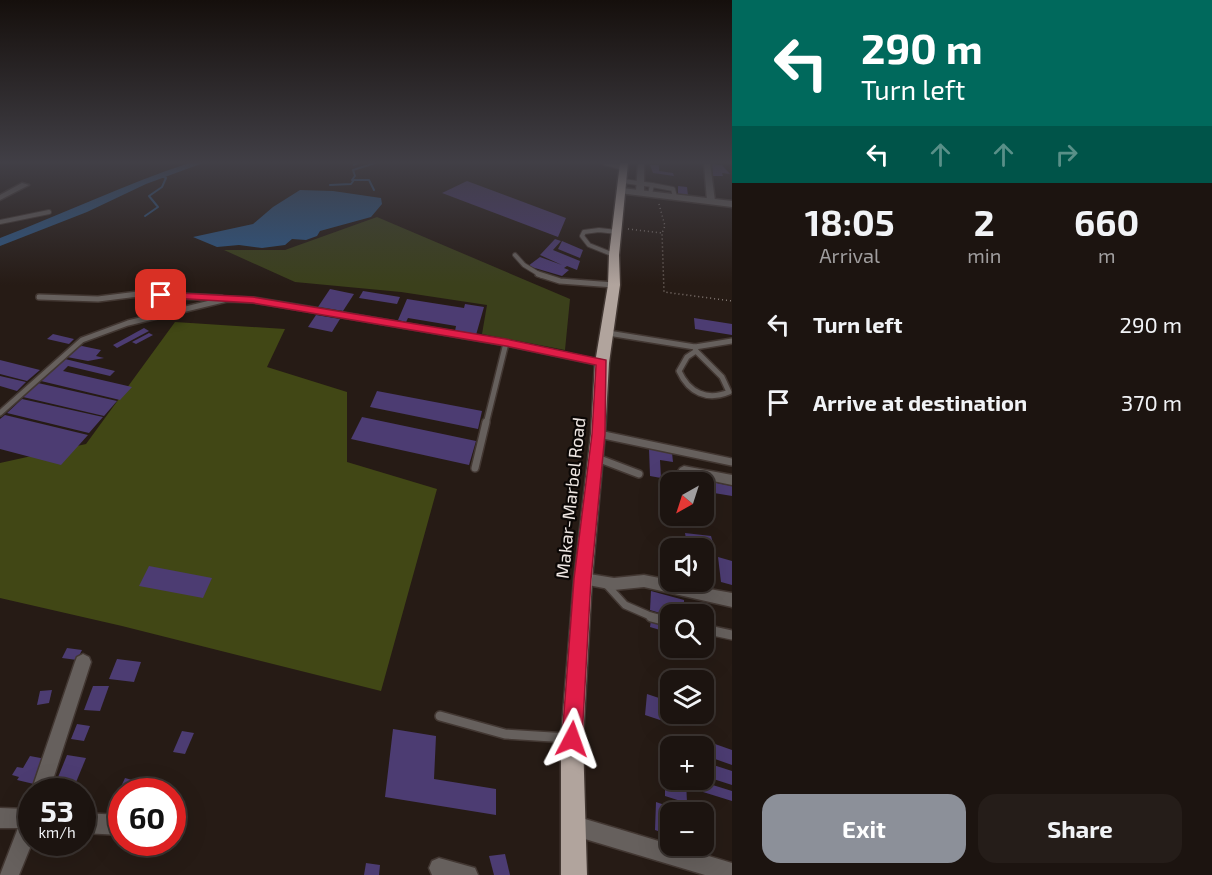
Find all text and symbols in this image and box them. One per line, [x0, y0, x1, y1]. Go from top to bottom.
text: 290 m [861, 22, 983, 72]
icon: left [762, 24, 840, 102]
text: Turn left [861, 73, 965, 105]
icon: left [861, 138, 894, 171]
icon: ahead [924, 138, 957, 171]
icon: ahead [987, 138, 1020, 171]
icon: right [1050, 138, 1083, 171]
text: 18:05 [805, 200, 895, 243]
text: 2 [974, 200, 995, 243]
text: 660 [1074, 200, 1139, 243]
text: Arrival [819, 243, 880, 267]
text: min [967, 243, 1001, 267]
text: m [1098, 243, 1115, 267]
pin [135, 269, 186, 320]
icon: arrive [144, 278, 177, 311]
icon: left [762, 308, 795, 341]
text: Turn left [813, 311, 902, 337]
text: 290 m [1120, 311, 1182, 337]
icon: arrive [762, 386, 795, 419]
text: Arrive at destination [813, 389, 1027, 415]
text: 370 m [1121, 389, 1182, 415]
street label: Makar-Marbel Road [551, 416, 589, 580]
north arrow [660, 472, 714, 526]
map controls [660, 472, 714, 856]
button: sound [660, 538, 714, 592]
button: search [660, 604, 714, 658]
button: layers [660, 670, 714, 724]
position arrow [540, 707, 604, 771]
button: + [660, 736, 714, 790]
speed limit sign: 60 [108, 778, 186, 856]
text: 53 [40, 792, 74, 828]
button: Exit [762, 794, 966, 863]
button: Share [978, 794, 1182, 863]
button: − [660, 802, 714, 856]
text: km/h [38, 823, 76, 841]

